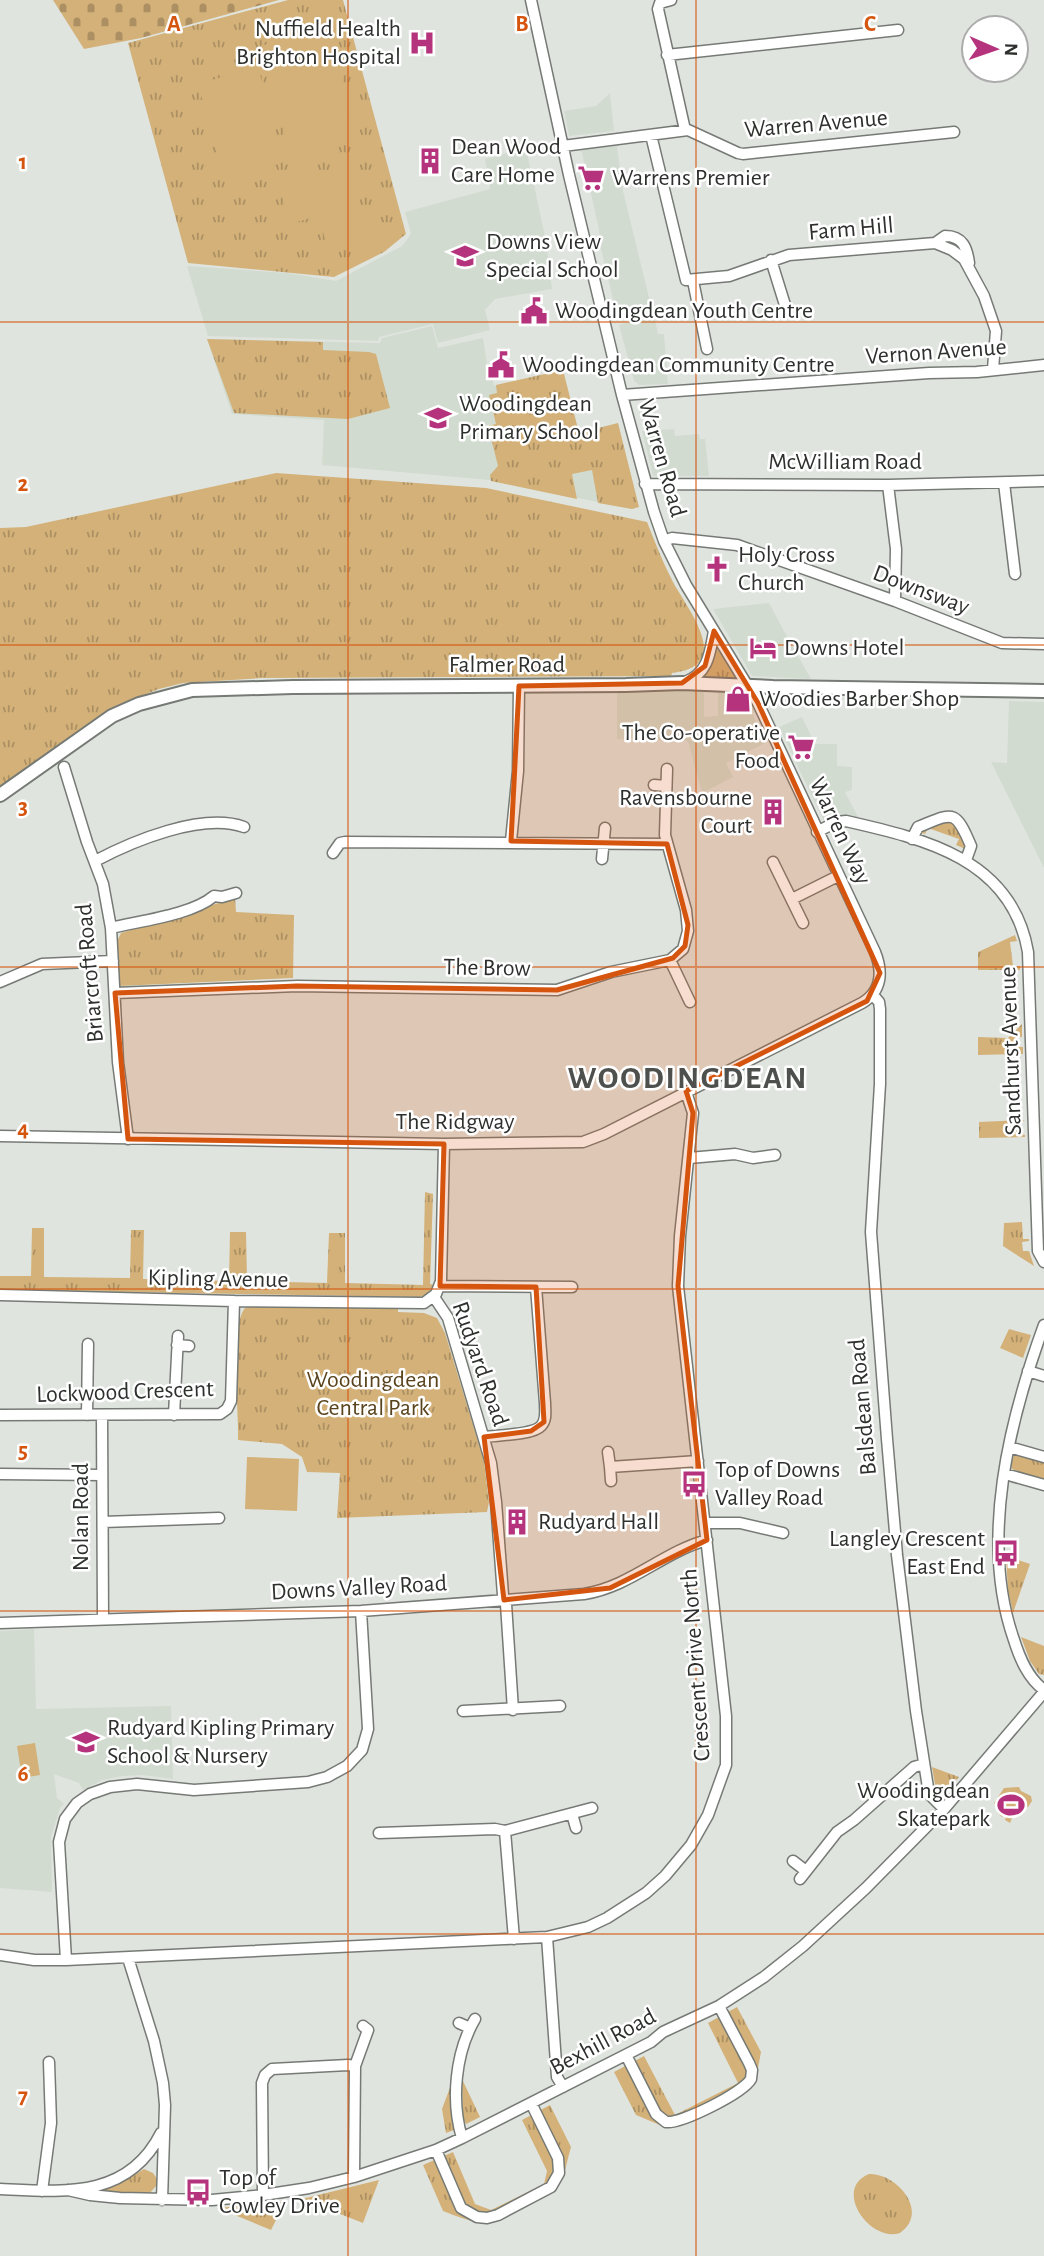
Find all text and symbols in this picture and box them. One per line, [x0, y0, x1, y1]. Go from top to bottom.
text: A [167, 13, 181, 36]
text: B [515, 13, 529, 36]
text: C [864, 13, 876, 36]
north arrow [960, 14, 1030, 84]
place label: Nuffield Health Brighton Hospital [236, 17, 401, 69]
hospital icon: Nuffield Health Brighton Hospital [407, 28, 437, 58]
text: N [1001, 43, 1020, 56]
street label: Warren Avenue [743, 106, 889, 142]
place label: Dean Wood Care Home [451, 135, 561, 187]
building icon: Dean Wood Care Home [415, 146, 445, 176]
text: 1 [19, 151, 27, 174]
supermarket icon: Warrens Premier [576, 163, 606, 193]
place label: Warrens Premier [612, 166, 770, 190]
street label: Farm Hill [807, 213, 895, 245]
place label: Downs View Special School [486, 230, 619, 282]
school or university icon: Downs View Special School [450, 241, 480, 271]
public building icon: Woodingdean Youth Centre [519, 296, 549, 326]
place label: Woodingdean Youth Centre [555, 299, 813, 323]
street label: Vernon Avenue [865, 335, 1007, 369]
public building icon: Woodingdean Community Centre [486, 350, 516, 380]
place label: Woodingdean Community Centre [522, 353, 835, 377]
place label: Woodingdean Primary School [459, 392, 599, 444]
street label: Warren Road [634, 396, 690, 520]
school or university icon: Woodingdean Primary School [423, 403, 453, 433]
street label: McWilliam Road [768, 450, 922, 474]
text: 2 [18, 473, 29, 496]
place label: Holy Cross Church [738, 543, 835, 595]
church icon: Holy Cross Church [702, 554, 732, 584]
street label: Downsway [869, 561, 973, 619]
hotel icon: Downs Hotel [748, 633, 778, 663]
place label: Downs Hotel [784, 636, 904, 660]
street label: Falmer Road [449, 653, 565, 677]
shop icon: Woodies Barber Shop [723, 684, 753, 714]
place label: Woodies Barber Shop [759, 687, 959, 711]
place label: The Co-operative Food [622, 721, 780, 773]
supermarket icon: The Co-operative Food [786, 732, 816, 762]
street label: Warren Way [805, 774, 875, 888]
place label: Ravensbourne Court [619, 786, 752, 838]
text: 3 [18, 796, 28, 819]
building icon: Ravensbourne Court [758, 797, 788, 827]
street label: Briarcroft Road [72, 902, 108, 1044]
street label: The Brow [443, 955, 531, 981]
street label: Sandhurst Avenue [996, 966, 1026, 1136]
district label: WOODINGDEAN [567, 1062, 809, 1094]
street label: The Ridgway [395, 1110, 515, 1134]
text: 4 [17, 1118, 29, 1141]
street label: Kipling Avenue [147, 1266, 289, 1292]
street label: Rudyard Road [447, 1299, 513, 1429]
street label: Balsdean Road [845, 1338, 881, 1476]
park label: Woodingdean Central Park [307, 1368, 439, 1420]
street label: Lockwood Crescent [36, 1377, 214, 1407]
text: 5 [18, 1440, 28, 1463]
place label: Top of Downs Valley Road [715, 1458, 840, 1510]
street label: Nolan Road [69, 1463, 93, 1571]
bus stop icon: Top of Downs Valley Road [679, 1469, 709, 1499]
building icon: Rudyard Hall [502, 1507, 532, 1537]
place label: Rudyard Hall [538, 1510, 659, 1534]
place label: Langley Crescent East End [829, 1527, 985, 1579]
bus stop icon: Langley Crescent East End [991, 1538, 1021, 1568]
street label: Crescent Drive North [677, 1568, 715, 1762]
street label: Downs Valley Road [270, 1571, 448, 1605]
place label: Rudyard Kipling Primary School & Nursery [107, 1716, 334, 1768]
school or university icon: Rudyard Kipling Primary School & Nursery [71, 1727, 101, 1757]
text: 6 [17, 1763, 29, 1786]
place label: Woodingdean Skatepark [857, 1779, 990, 1831]
sports icon: Woodingdean Skatepark [996, 1790, 1026, 1820]
street label: Bexhill Road [546, 2004, 660, 2080]
text: 7 [18, 2085, 28, 2108]
place label: Top of Cowley Drive [219, 2166, 340, 2218]
bus stop icon: Top of Cowley Drive [183, 2177, 213, 2207]

